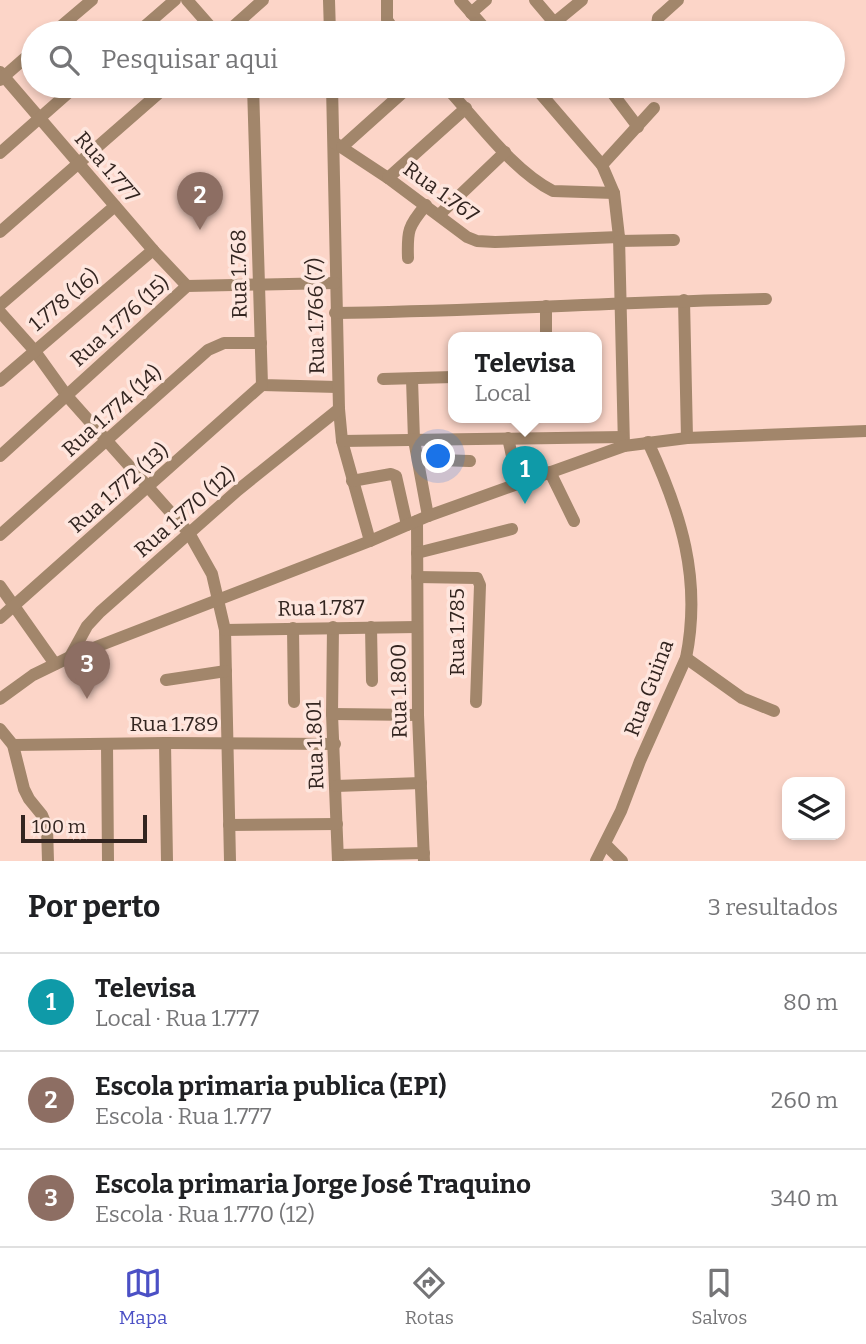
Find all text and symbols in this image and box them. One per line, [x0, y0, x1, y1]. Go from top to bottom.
search box [21, 21, 845, 98]
icon: search [45, 41, 83, 79]
text: Pesquisar aqui [101, 44, 278, 75]
street label: Rua 1.777 [69, 126, 145, 208]
street label: Rua 1.767 [398, 156, 484, 228]
pin: 2 [177, 172, 223, 230]
street label: Rua 1.768 [225, 229, 253, 319]
street label: Rua 1.766 (7) [302, 257, 330, 375]
street label: 1.778 (16) [24, 263, 104, 337]
street label: Rua 1.776 (15) [65, 270, 175, 372]
popup [448, 332, 602, 423]
text: Televisa [475, 348, 575, 379]
street label: Rua 1.774 (14) [57, 359, 167, 463]
text: Local [475, 379, 531, 407]
street label: Rua 1.772 (13) [64, 437, 174, 539]
your location [421, 439, 455, 473]
pin: 1 [502, 446, 548, 504]
street label: Rua 1.770 (12) [129, 461, 241, 563]
street label: Rua 1.785 [444, 588, 470, 676]
street label: Rua 1.787 [277, 594, 365, 622]
street label: Rua Guina [619, 636, 679, 740]
pin: 3 [64, 641, 110, 699]
street label: Rua 1.800 [385, 643, 413, 739]
street label: Rua 1.801 [300, 699, 330, 790]
street label: Rua 1.789 [129, 711, 219, 737]
map controls [782, 777, 845, 840]
button: layers [782, 777, 845, 840]
scale bar [21, 812, 147, 844]
text: 100 m [32, 815, 86, 838]
text: Por perto [28, 889, 160, 925]
text: 3 resultados [708, 893, 838, 921]
text: Televisa [95, 973, 196, 1004]
text: 1 [46, 988, 56, 1016]
text: 80 m [783, 988, 838, 1016]
text: Local · Rua 1.777 [95, 1004, 259, 1032]
text: Escola primaria publica (EPI) [95, 1071, 446, 1102]
text: 2 [45, 1086, 57, 1114]
text: 260 m [771, 1086, 838, 1114]
text: Escola · Rua 1.777 [95, 1102, 271, 1130]
text: Escola primaria Jorge José Traquino [95, 1169, 531, 1200]
text: 3 [44, 1184, 58, 1212]
text: 340 m [770, 1184, 838, 1212]
text: Escola · Rua 1.770 (12) [95, 1200, 315, 1228]
tab: Mapa [119, 1264, 167, 1329]
tab: Rotas [405, 1264, 454, 1329]
tab: Salvos [691, 1264, 747, 1329]

